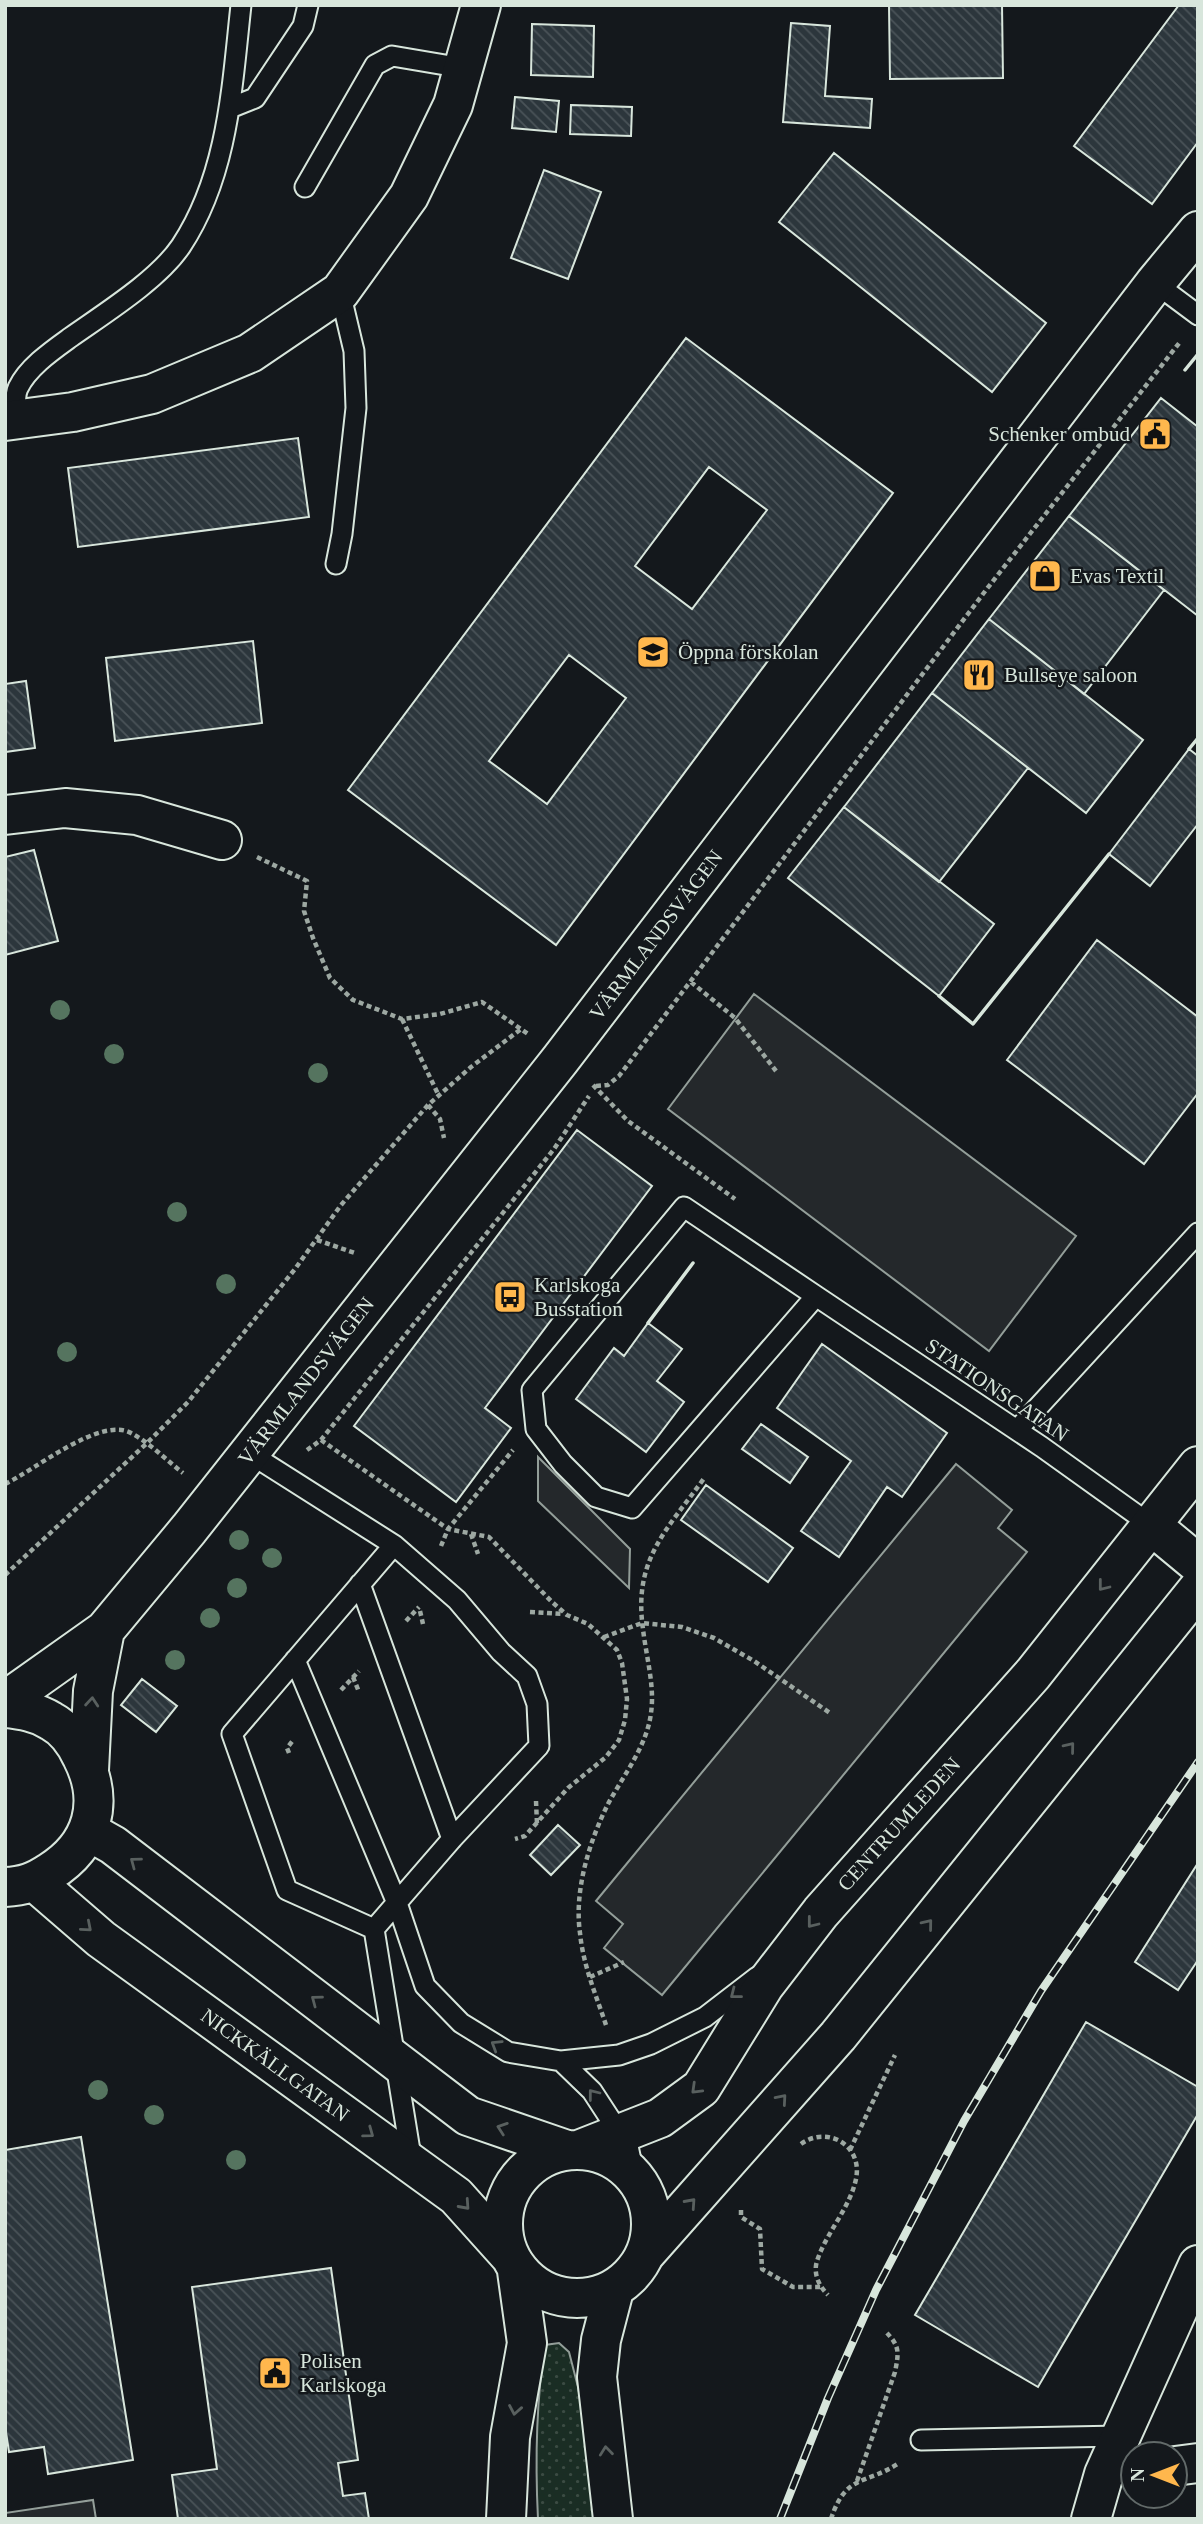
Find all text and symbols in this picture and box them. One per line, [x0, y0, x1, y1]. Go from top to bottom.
public building icon: Schenker ombud [1136, 415, 1174, 453]
place label: Schenker ombud [988, 422, 1130, 446]
shop icon: Evas Textil [1026, 557, 1064, 595]
place label: Evas Textil [1070, 564, 1165, 588]
school or university icon: Öppna förskolan [634, 633, 672, 671]
place label: Öppna förskolan [678, 640, 819, 664]
restaurant icon: Bullseye saloon [960, 656, 998, 694]
place label: Bullseye saloon [1004, 663, 1138, 687]
street label: VÄRMLANDSVÄGEN [584, 845, 728, 1025]
place label: Karlskoga Busstation [534, 1273, 623, 1321]
bus stop icon: Karlskoga Busstation [491, 1278, 529, 1316]
street label: VÄRMLANDSVÄGEN [233, 1292, 379, 1470]
street label: STATIONSGATAN [921, 1333, 1073, 1447]
one-way arrow [1099, 1577, 1111, 1590]
one-way arrow [84, 1696, 99, 1707]
one-way arrow [1062, 1743, 1075, 1755]
street label: CENTRUMLEDEN [833, 1752, 965, 1896]
one-way arrow [130, 1858, 143, 1871]
one-way arrow [808, 1915, 821, 1927]
one-way arrow [79, 1919, 92, 1931]
one-way arrow [919, 1920, 932, 1932]
one-way arrow [730, 1986, 743, 1999]
one-way arrow [311, 1996, 324, 2009]
street label: NICKKÄLLGATAN [196, 2003, 354, 2127]
one-way arrow [490, 2040, 503, 2053]
one-way arrow [691, 2081, 704, 2094]
one-way arrow [588, 2089, 601, 2101]
one-way arrow [774, 2095, 786, 2108]
one-way arrow [497, 2122, 509, 2136]
one-way arrow [361, 2125, 374, 2137]
one-way arrow [456, 2197, 469, 2210]
one-way arrow [683, 2198, 695, 2211]
place label: Polisen Karlskoga [300, 2349, 387, 2397]
public building icon: Polisen Karlskoga [256, 2354, 294, 2392]
one-way arrow [508, 2404, 523, 2416]
north arrow [1119, 2440, 1189, 2510]
one-way arrow [598, 2445, 613, 2457]
text: N [1127, 2468, 1148, 2482]

